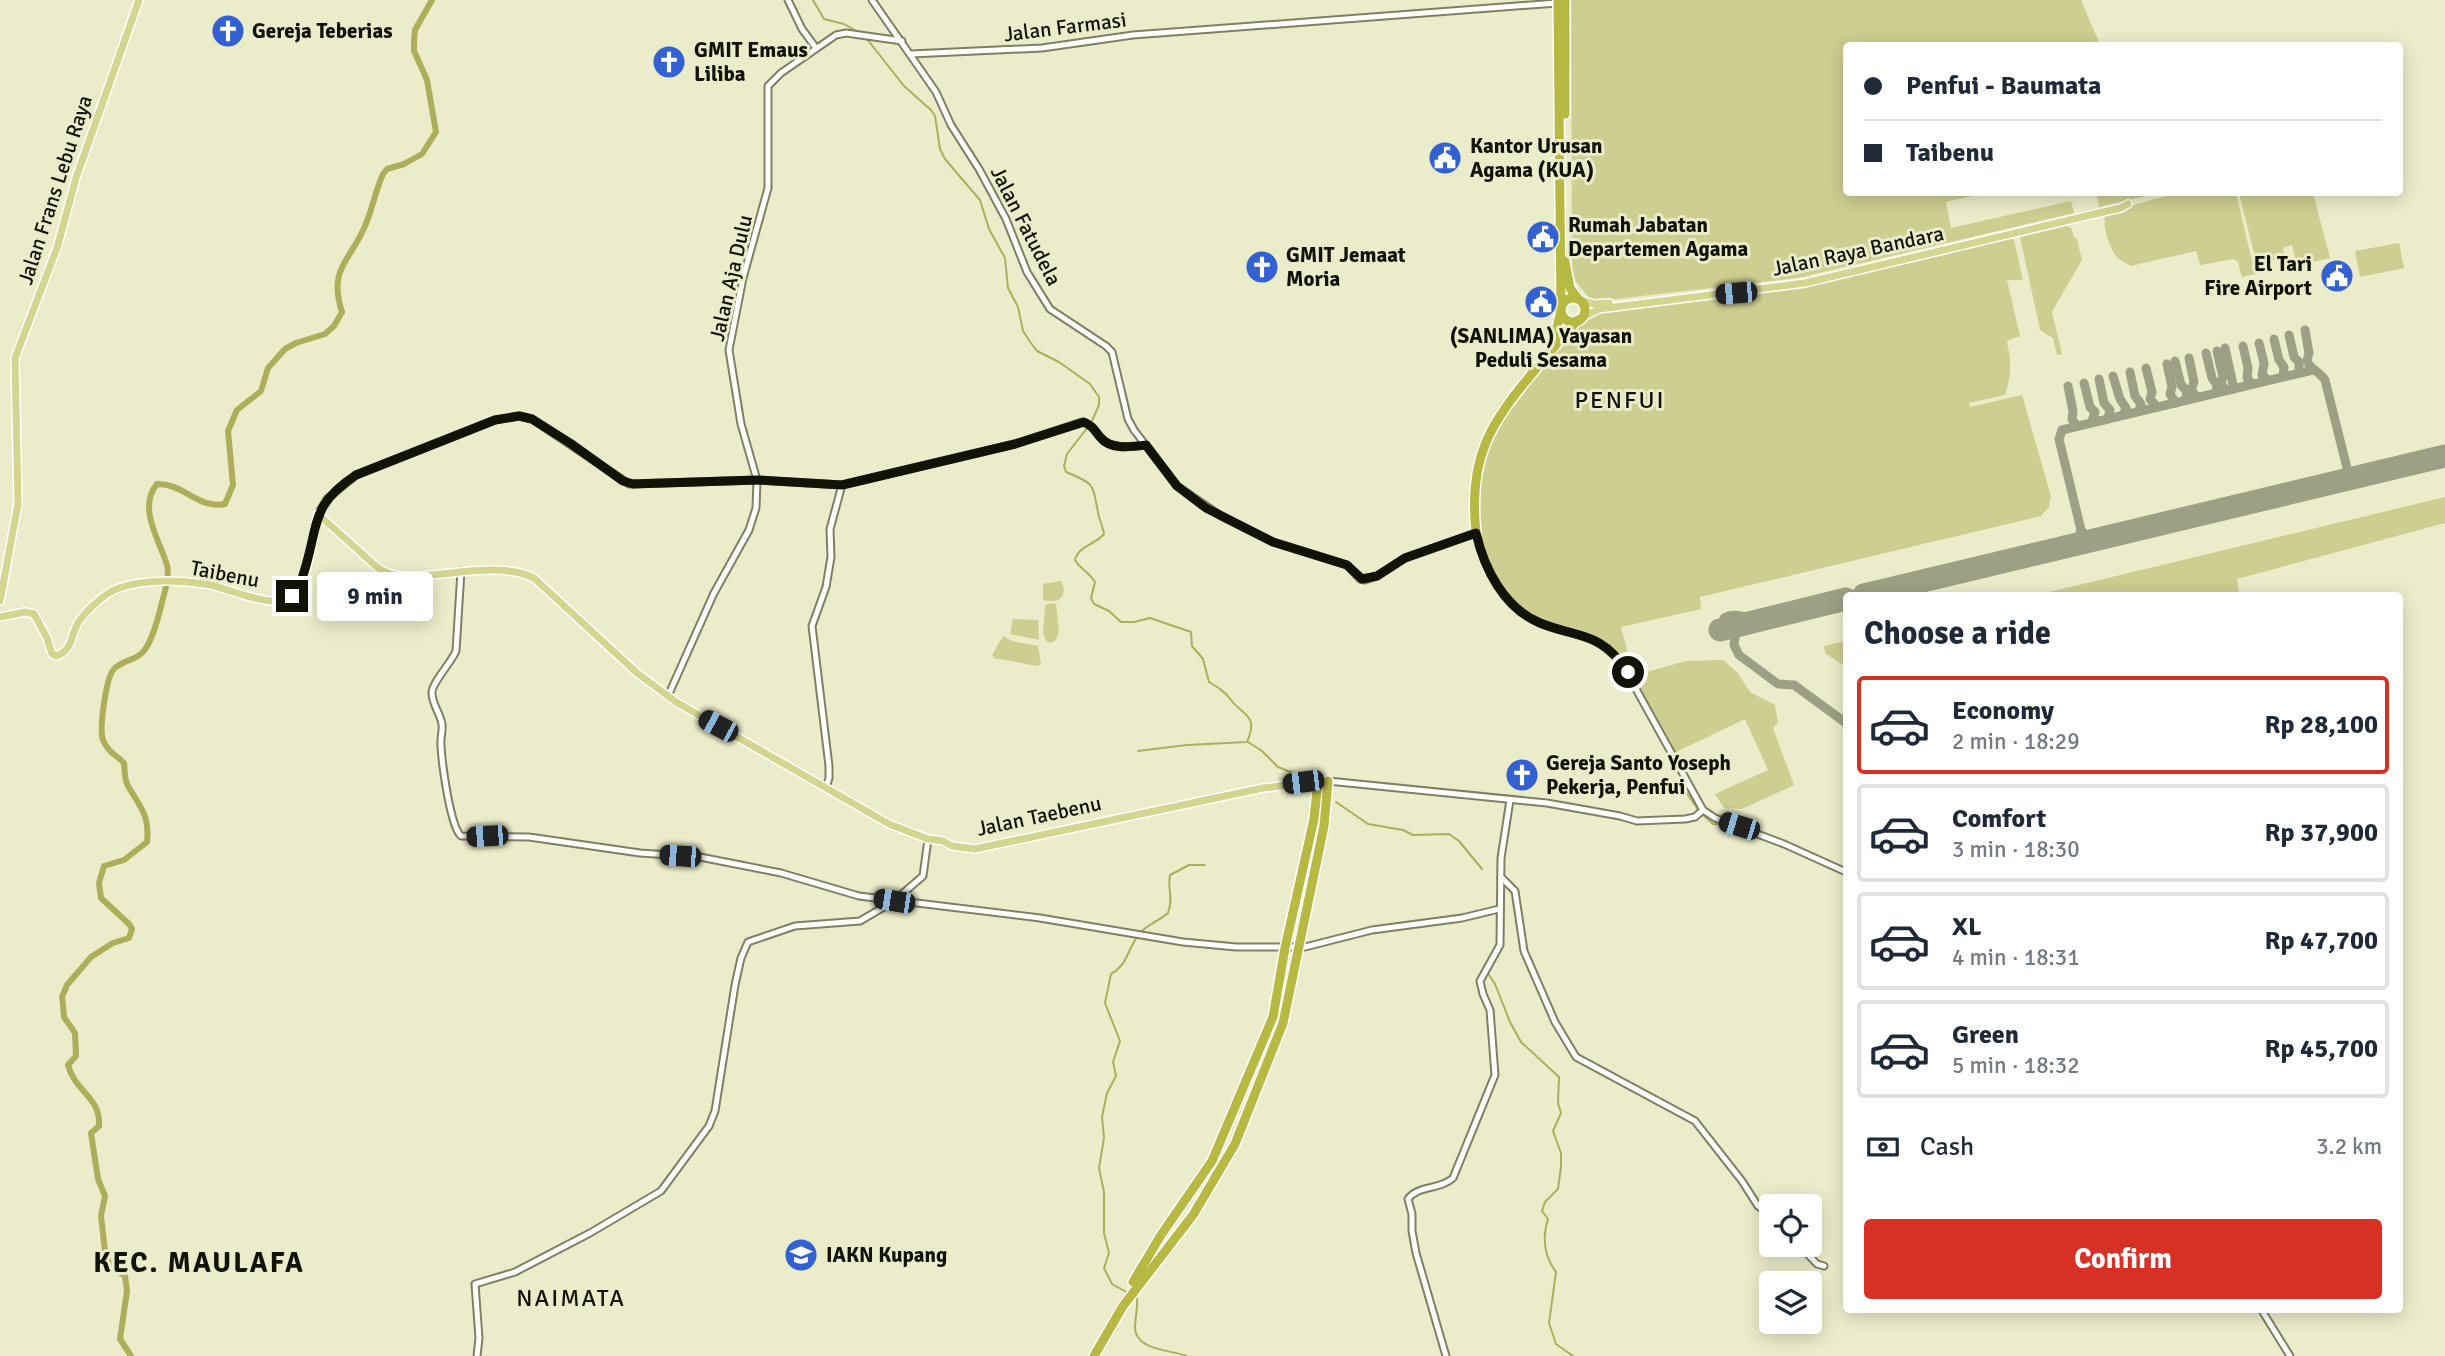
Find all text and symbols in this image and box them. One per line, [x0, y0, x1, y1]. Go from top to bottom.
street label: Jalan Farmasi [1002, 7, 1128, 47]
church icon: Gereja Teberias [209, 12, 247, 50]
place label: Gereja Teberias [252, 18, 392, 44]
place label: GMIT Emaus Liliba [694, 37, 808, 87]
church icon: GMIT Emaus Liliba [650, 43, 688, 81]
text: Penfui - Baumata [1906, 70, 2101, 102]
street label: Jalan Frans Lebu Raya [12, 92, 98, 288]
place label: Kantor Urusan Agama (KUA) [1470, 133, 1603, 183]
text: Taibenu [1906, 137, 1994, 169]
public building icon: Kantor Urusan Agama (KUA) [1426, 139, 1464, 177]
street label: Jalan Fatudela [985, 162, 1067, 290]
street label: Jalan Aja Dulu [704, 212, 758, 344]
place label: Rumah Jabatan Departemen Agama [1568, 212, 1748, 262]
public building icon: Rumah Jabatan Departemen Agama [1524, 218, 1562, 256]
street label: Jalan Raya Bandara [1770, 220, 1946, 282]
place label: GMIT Jemaat Moria [1286, 242, 1406, 292]
church icon: GMIT Jemaat Moria [1243, 248, 1281, 286]
place label: El Tari Fire Airport [2204, 251, 2312, 301]
public building icon: El Tari Fire Airport [2318, 257, 2356, 295]
car [1715, 281, 1758, 305]
public building icon: (SANLIMA) Yayasan Peduli Sesama [1522, 283, 1560, 321]
place label: (SANLIMA) Yayasan Peduli Sesama [1450, 323, 1632, 373]
district label: PENFUI [1574, 385, 1666, 415]
street label: Taibenu [188, 555, 262, 593]
callout: 9 min [316, 572, 432, 620]
route end [276, 580, 308, 612]
text: 9 min [347, 582, 403, 611]
text: Choose a ride [1864, 614, 2051, 653]
route start [1612, 656, 1644, 688]
icon: car [1868, 694, 1931, 757]
text: Economy [1952, 695, 2054, 727]
car [695, 707, 742, 745]
text: Rp 28,100 [2264, 709, 2378, 741]
text: 2 min · 18:29 [1952, 727, 2080, 756]
place label: Gereja Santo Yoseph Pekerja, Penfui [1546, 750, 1731, 800]
church icon: Gereja Santo Yoseph Pekerja, Penfui [1503, 756, 1541, 794]
car [1281, 769, 1326, 795]
street label: Jalan Taebenu [974, 790, 1104, 842]
icon: car [1868, 802, 1931, 865]
text: Comfort [1952, 803, 2046, 835]
car [1716, 810, 1763, 842]
text: Rp 37,900 [2264, 817, 2378, 849]
car [466, 824, 509, 848]
text: 3 min · 18:30 [1952, 835, 2080, 864]
car [659, 844, 702, 868]
car [872, 887, 917, 915]
icon: car [1868, 910, 1931, 973]
text: XL [1952, 911, 1982, 943]
text: Rp 47,700 [2264, 925, 2378, 957]
text: 4 min · 18:31 [1952, 943, 2080, 972]
icon: car [1868, 1018, 1931, 1081]
text: Green [1952, 1019, 2019, 1051]
text: Rp 45,700 [2264, 1033, 2378, 1065]
text: 5 min · 18:32 [1952, 1051, 2080, 1080]
icon: cash [1864, 1128, 1902, 1166]
text: Cash [1920, 1131, 1974, 1163]
text: 3.2 km [2316, 1132, 2382, 1161]
map controls [1759, 1194, 1822, 1334]
button: locate [1759, 1194, 1822, 1257]
button: Confirm [1864, 1219, 2382, 1299]
school or university icon: IAKN Kupang [782, 1236, 820, 1274]
place label: IAKN Kupang [826, 1242, 947, 1268]
district label: KEC. MAULAFA [93, 1246, 305, 1280]
button: layers [1759, 1271, 1822, 1334]
district label: NAIMATA [516, 1283, 626, 1313]

